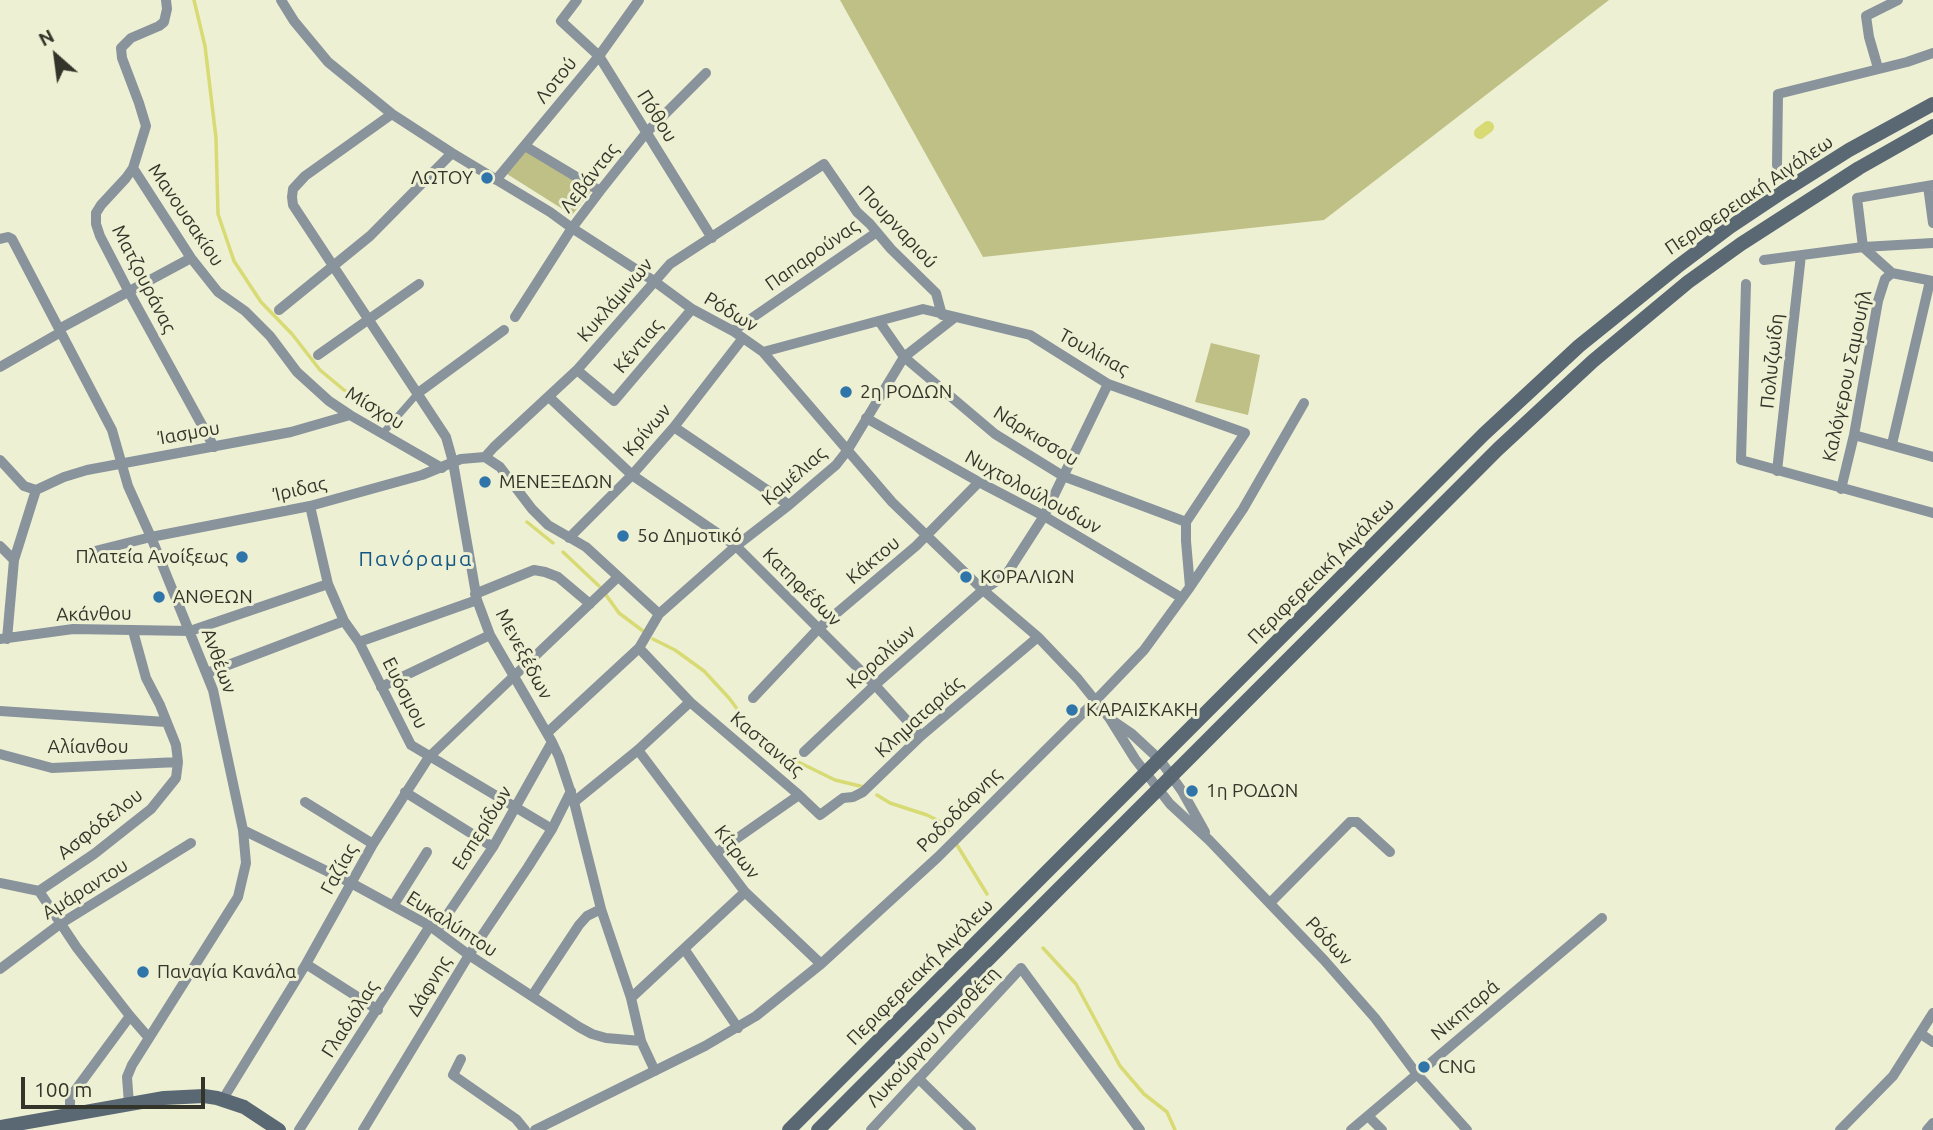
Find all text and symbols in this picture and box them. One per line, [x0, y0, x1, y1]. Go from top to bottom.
north arrow [21, 21, 91, 91]
text: N [35, 24, 58, 51]
street label: Λοτού [530, 52, 582, 108]
street label: Πόθου [632, 86, 682, 146]
street label: Περιφερειακή Αιγάλεω [1661, 130, 1837, 260]
street label: Λεβάντας [555, 139, 623, 217]
street label: Μανουσακίου [143, 159, 229, 271]
place label: ΛΩΤΟΥ [411, 167, 473, 189]
marker: ΛΩΤΟΥ [479, 170, 495, 186]
street label: Πουρναριού [854, 181, 942, 273]
street label: Παπαρούνας [761, 214, 863, 296]
street label: Ματζουράνας [107, 221, 181, 337]
street label: Κυκλάμινων [572, 253, 658, 347]
street label: Ρόδων [700, 287, 762, 337]
street label: Καλόγερου Σαμουήλ [1818, 288, 1876, 464]
street label: Πολυζωίδη [1756, 312, 1788, 410]
street label: Κέντιας [609, 314, 667, 378]
street label: Τουλίπας [1055, 323, 1133, 381]
place label: 2η ΡΟΔΩΝ [860, 381, 952, 403]
street label: Μίσχου [341, 382, 409, 434]
marker: 2η ΡΟΔΩΝ [838, 384, 854, 400]
street label: Κρίνων [618, 399, 676, 461]
street label: Νάρκισσου [989, 401, 1083, 471]
street label: Ίασμου [156, 416, 222, 450]
street label: Καμέλιας [757, 442, 831, 510]
street label: Νυχτολούλουδων [961, 445, 1105, 539]
place label: ΜΕΝΕΞΕΔΩΝ [499, 471, 612, 493]
street label: Ίριδας [271, 472, 329, 506]
marker: ΜΕΝΕΞΕΔΩΝ [477, 474, 493, 490]
street label: Περιφερειακή Αιγάλεω [1243, 493, 1399, 649]
place label: 5ο Δημοτικό [637, 525, 742, 547]
marker: 5ο Δημοτικό [615, 528, 631, 544]
street label: Κάκτου [842, 531, 904, 589]
street label: Κατηφέδων [758, 543, 846, 631]
place label: Πλατεία Ανοίξεως [75, 546, 228, 568]
district label: Πανόραμα [359, 546, 473, 572]
marker: Πλατεία Ανοίξεως [234, 549, 250, 565]
place label: ΚΟΡΑΛΙΩΝ [980, 566, 1075, 588]
marker: ΚΟΡΑΛΙΩΝ [958, 569, 974, 585]
place label: ΑΝΘΕΩΝ [173, 586, 253, 608]
marker: ΑΝΘΕΩΝ [151, 589, 167, 605]
street label: Ακάνθου [56, 602, 132, 626]
street label: Μενεξέδων [491, 605, 557, 703]
street label: Κοραλίων [842, 620, 920, 694]
street label: Ανθέων [197, 626, 241, 696]
street label: Ευόσμου [377, 654, 433, 732]
street label: Κληματαριάς [870, 672, 968, 762]
place label: ΚΑΡΑΙΣΚΑΚΗ [1086, 699, 1198, 721]
marker: ΚΑΡΑΙΣΚΑΚΗ [1064, 702, 1080, 718]
street label: Καστανιάς [726, 707, 808, 781]
street label: Αλίανθου [47, 736, 129, 758]
street label: Ροδοδάφνης [912, 763, 1006, 857]
place label: 1η ΡΟΔΩΝ [1206, 780, 1298, 802]
street label: Εσπερίδων [447, 782, 517, 874]
marker: 1η ΡΟΔΩΝ [1184, 783, 1200, 799]
street label: Ασφόδελου [53, 784, 147, 864]
street label: Κίτρων [709, 821, 765, 883]
street label: Γαζίας [316, 840, 362, 898]
street label: Αμάραντου [38, 854, 132, 924]
street label: Ευκαλύπτου [402, 886, 502, 962]
street label: Περιφερειακή Αιγάλεω [842, 894, 998, 1050]
street label: Ρόδων [1301, 912, 1357, 970]
street label: Δάφνης [402, 952, 456, 1020]
place label: Παναγία Κανάλα [157, 961, 296, 983]
street label: Λυκούργου Λογοθέτη [862, 962, 1004, 1112]
marker: Παναγία Κανάλα [135, 964, 151, 980]
street label: Νικηταρά [1426, 975, 1504, 1045]
street label: Γλαδιόλας [317, 976, 383, 1062]
place label: CNG [1438, 1056, 1476, 1078]
marker: CNG [1416, 1059, 1432, 1075]
scale bar [24, 1064, 208, 1108]
text: 100 m [34, 1077, 92, 1101]

